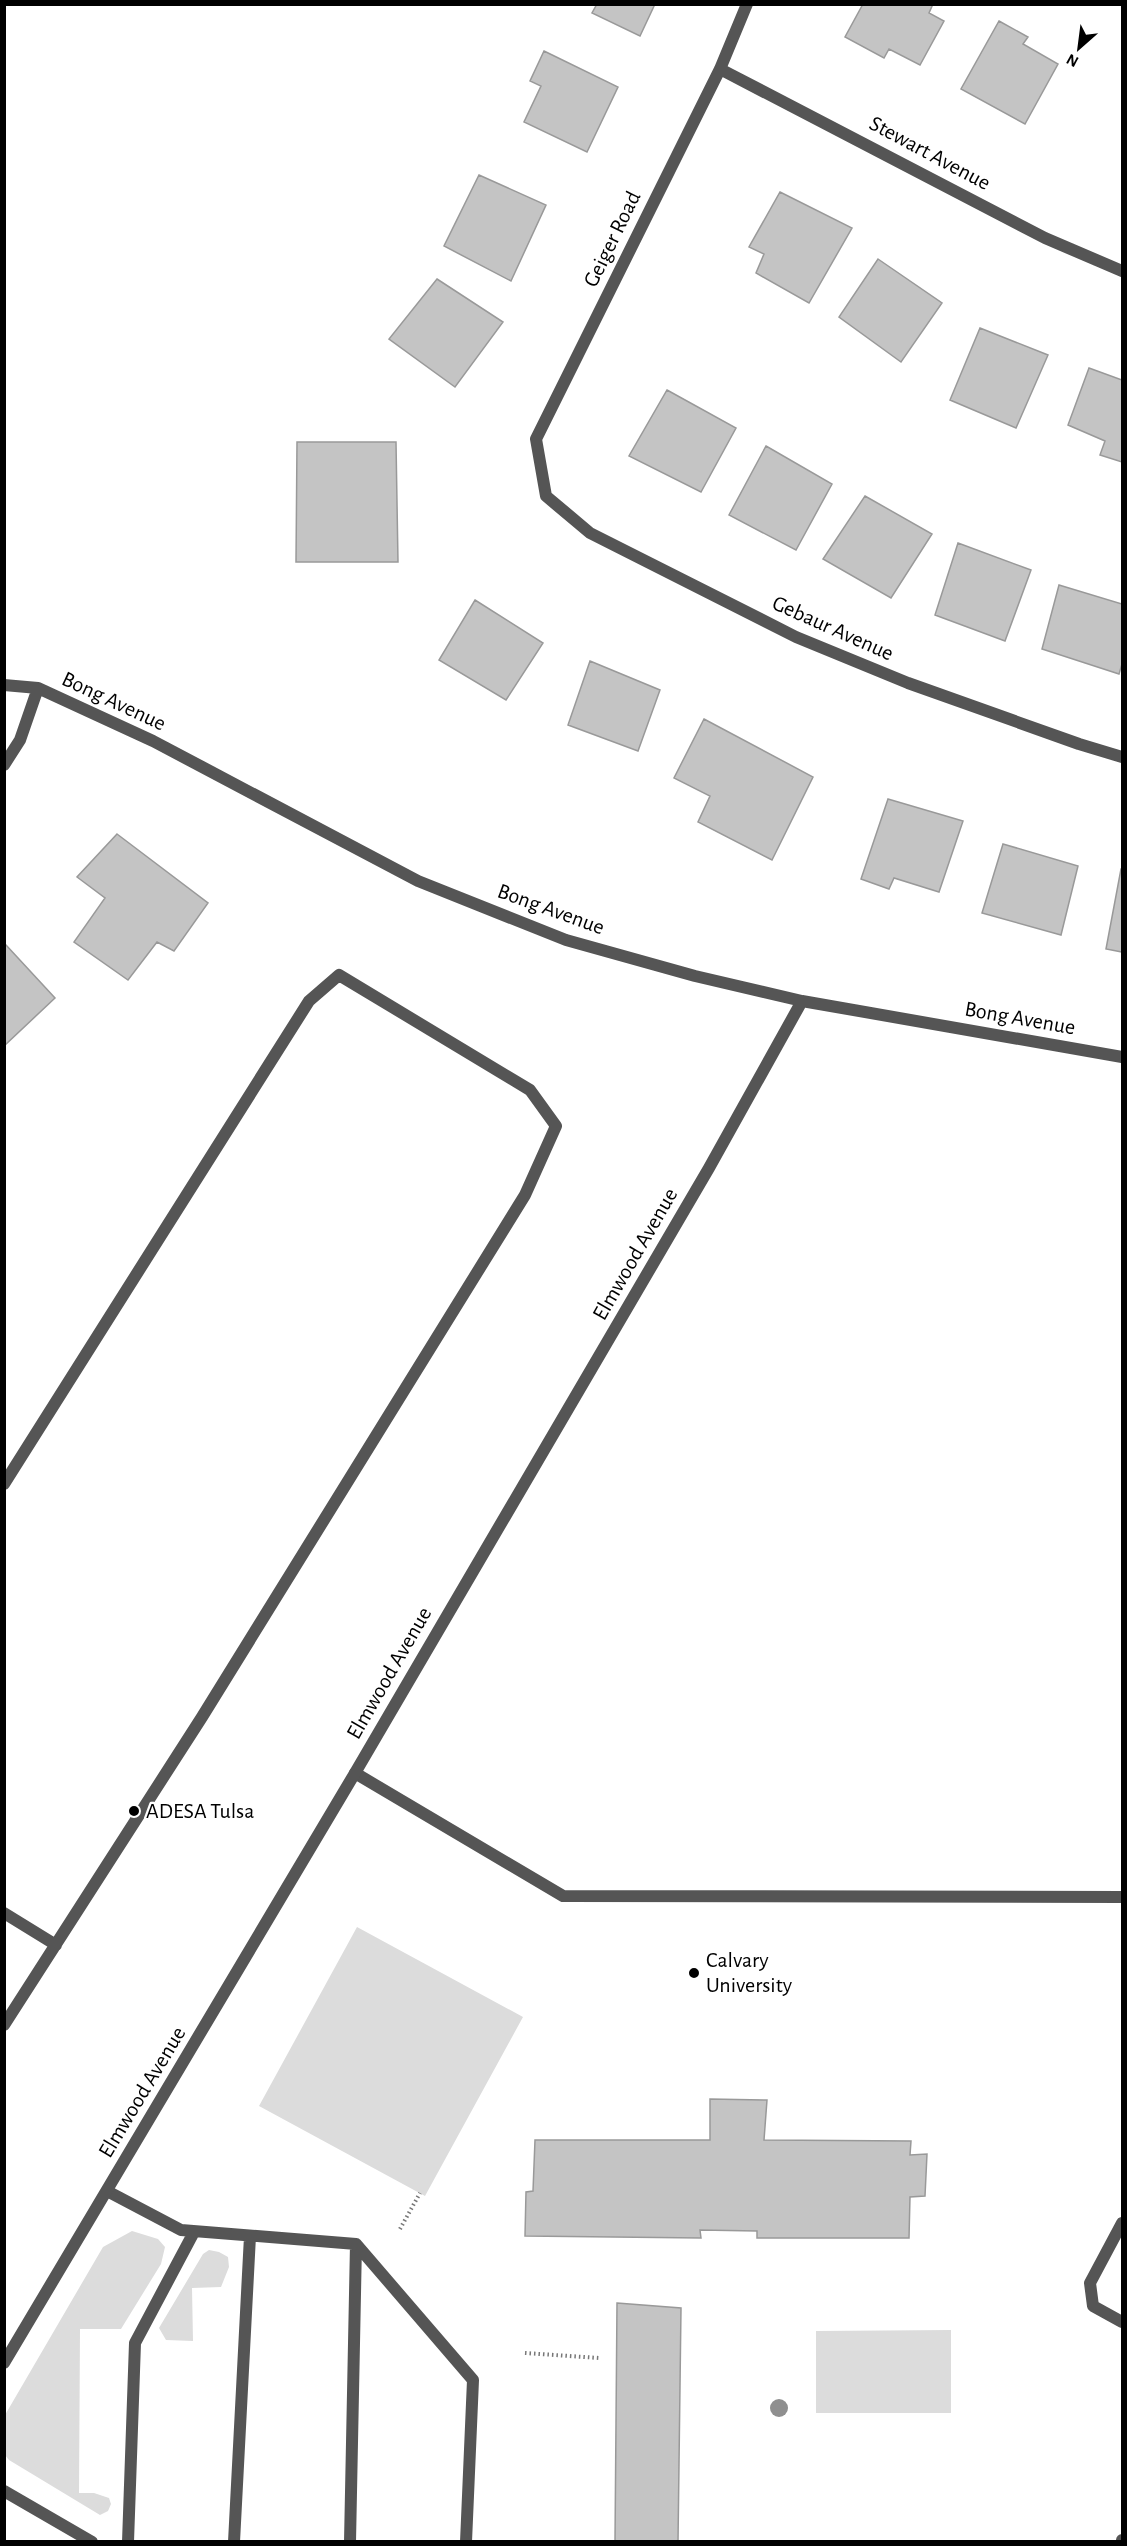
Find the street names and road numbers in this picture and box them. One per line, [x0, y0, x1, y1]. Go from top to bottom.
street label: Stewart Avenue [866, 112, 994, 194]
street label: Geiger Road [579, 188, 645, 290]
street label: Gebaur Avenue [769, 591, 897, 665]
street label: Bong Avenue [59, 667, 169, 735]
street label: Bong Avenue [495, 880, 607, 938]
street label: Bong Avenue [963, 997, 1077, 1039]
street label: Elmwood Avenue [588, 1184, 682, 1324]
street label: Elmwood Avenue [342, 1603, 436, 1743]
street label: Elmwood Avenue [94, 2023, 190, 2161]

